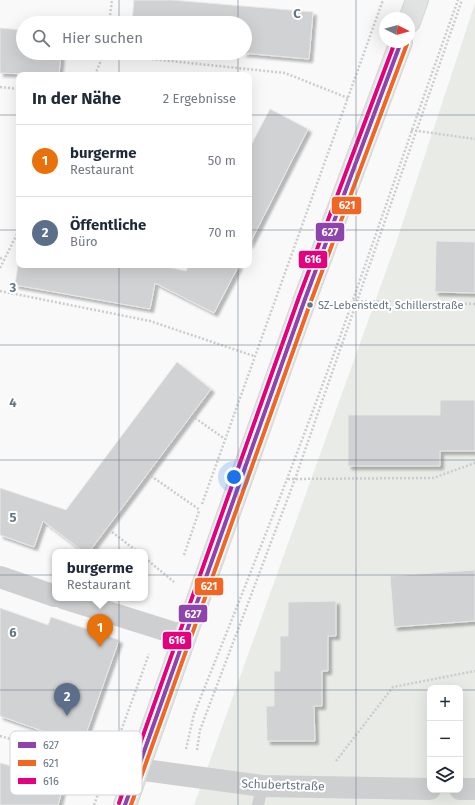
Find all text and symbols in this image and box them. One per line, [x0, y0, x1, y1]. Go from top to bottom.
text: C [293, 6, 301, 21]
north arrow [379, 12, 415, 48]
search box [16, 16, 252, 60]
icon: search [30, 27, 52, 49]
text: Hier suchen [62, 29, 143, 47]
text: In der Nähe [32, 88, 121, 109]
text: 2 Ergebnisse [163, 91, 236, 106]
text: burgerme [70, 144, 137, 162]
text: 1 [42, 153, 48, 168]
text: 50 m [208, 153, 236, 168]
text: Restaurant [70, 162, 134, 177]
line badge: 621 [331, 196, 362, 215]
text: 621 [339, 199, 355, 212]
text: Öffentliche [70, 216, 146, 234]
line badge: 627 [315, 222, 345, 242]
text: 2 [42, 225, 48, 240]
text: 70 m [209, 225, 236, 240]
text: 627 [322, 226, 338, 239]
text: Büro [70, 234, 98, 249]
line badge: 616 [298, 250, 328, 269]
text: 616 [305, 253, 321, 266]
text: 3 [9, 280, 17, 295]
place label: SZ-Lebenstedt, Schillerstraße [318, 299, 463, 312]
marker: SZ-Lebenstedt, Schillerstraße [305, 300, 315, 310]
text: 4 [9, 395, 17, 410]
your location [224, 467, 244, 487]
text: 5 [10, 510, 17, 525]
popup [52, 549, 148, 601]
text: burgerme [67, 559, 133, 577]
text: Restaurant [67, 577, 131, 592]
line badge: 621 [194, 577, 224, 596]
text: 621 [201, 580, 217, 593]
line badge: 627 [178, 604, 208, 623]
text: 627 [185, 608, 201, 621]
pin: 1 [87, 614, 113, 647]
text: 6 [9, 625, 17, 640]
line badge: 616 [162, 631, 192, 650]
text: 616 [169, 634, 185, 647]
pin: 2 [54, 683, 80, 716]
map controls [427, 685, 463, 793]
button: + [427, 685, 463, 721]
button: − [427, 721, 463, 757]
legend [10, 731, 142, 795]
text: 627 [43, 739, 59, 752]
text: 621 [43, 757, 59, 770]
button: layers [427, 757, 463, 793]
text: 616 [43, 775, 59, 788]
street label: Schubertstraße [241, 777, 325, 793]

